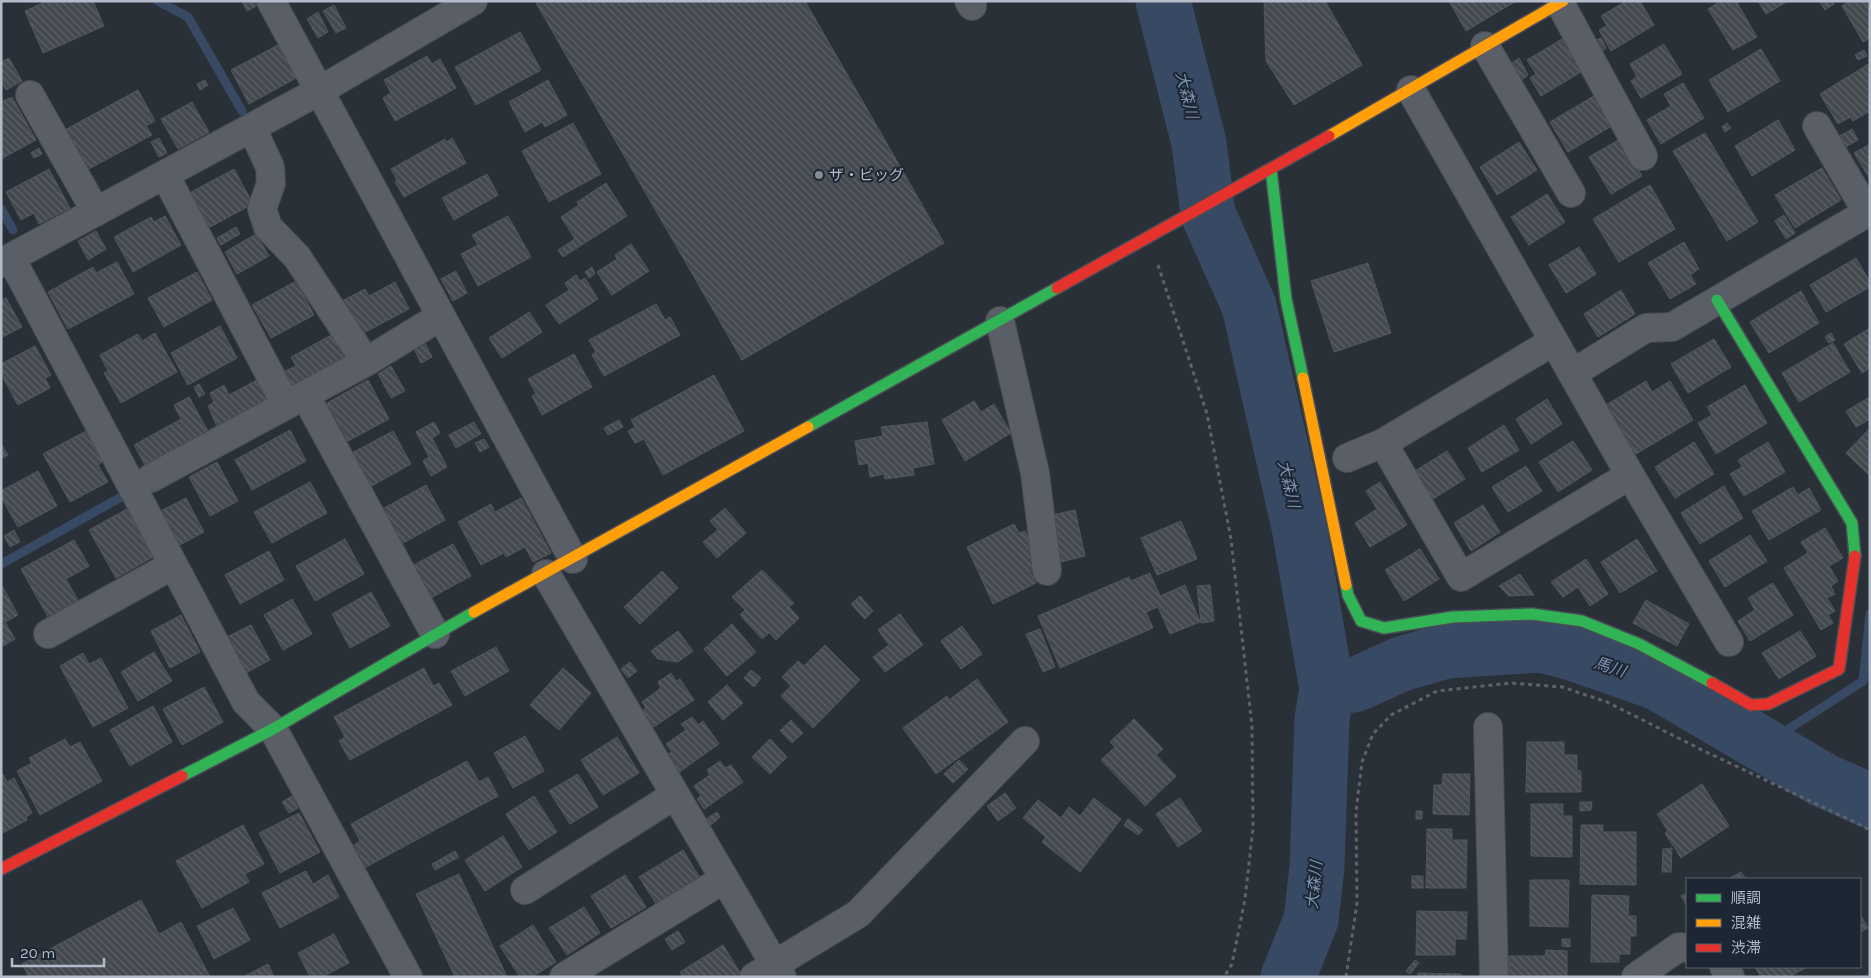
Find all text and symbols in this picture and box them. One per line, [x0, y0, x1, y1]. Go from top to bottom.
water label: 大森川 [1172, 69, 1203, 123]
place label: ザ・ビッグ [829, 166, 904, 184]
marker: ザ・ビッグ [813, 169, 825, 181]
water label: 大森川 [1274, 458, 1304, 511]
water label: 馬川 [1592, 653, 1630, 682]
water label: 大森川 [1302, 858, 1326, 910]
legend [1686, 878, 1861, 968]
text: 順調 [1731, 889, 1761, 907]
text: 混雑 [1731, 914, 1761, 932]
scale bar [12, 936, 105, 968]
text: 渋滞 [1731, 939, 1761, 957]
text: 20 m [20, 944, 55, 962]

